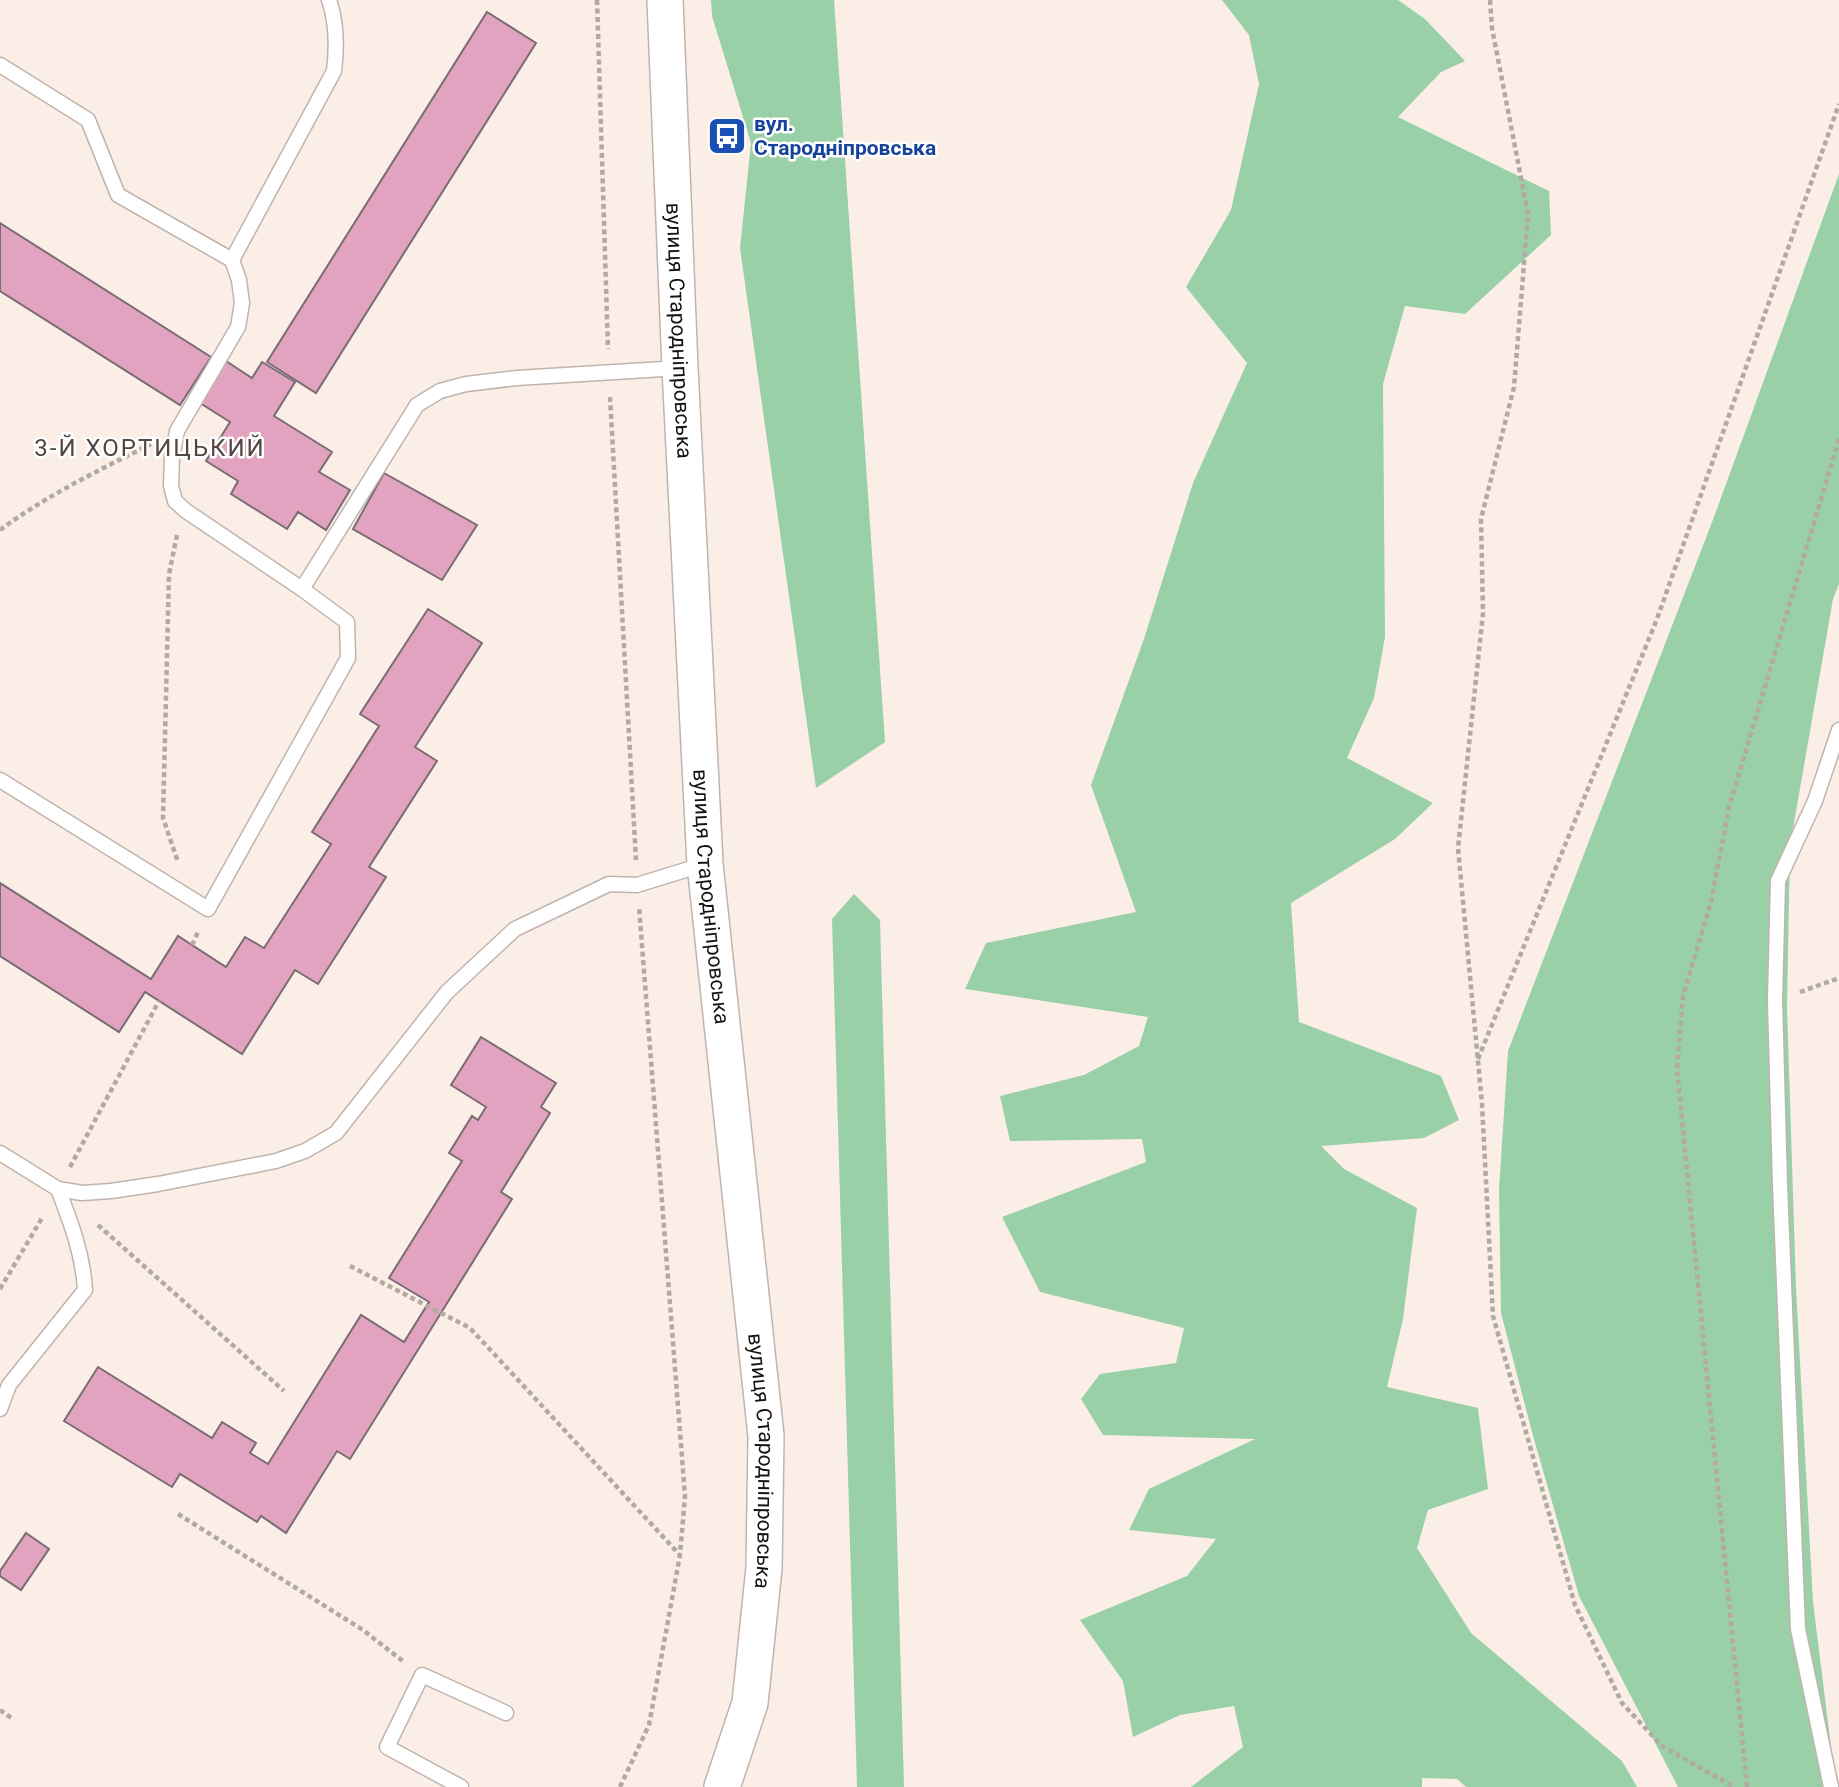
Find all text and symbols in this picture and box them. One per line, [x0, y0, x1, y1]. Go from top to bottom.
place label: вул. Стародніпровська [754, 112, 936, 160]
bus stop icon: вул. Стародніпровська [706, 115, 748, 157]
street label: вулиця Стародніпровська [661, 202, 697, 459]
district label: 3-Й ХОРТИЦЬКИЙ [34, 434, 266, 462]
street label: вулиця Стародніпровська [688, 769, 734, 1026]
street label: вулиця Стародніпровська [743, 1332, 778, 1590]

